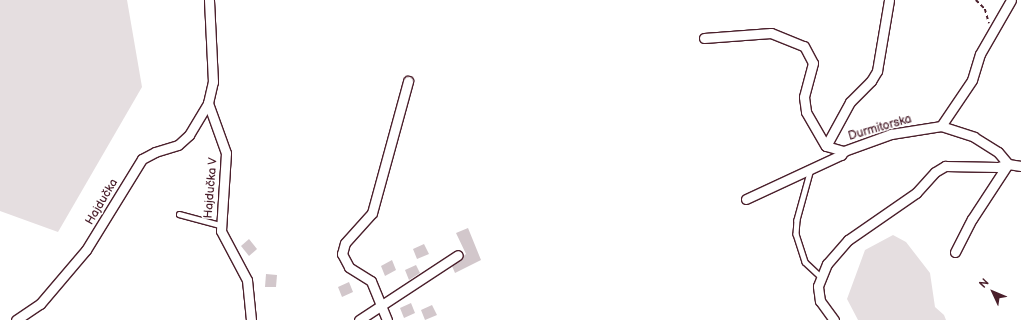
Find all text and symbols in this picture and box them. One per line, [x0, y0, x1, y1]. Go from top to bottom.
street label: Durmitorska [847, 112, 913, 144]
street label: Hajdučka V [201, 157, 221, 219]
street label: Hajdučka [83, 176, 121, 228]
north arrow [973, 272, 1013, 312]
text: N [976, 276, 992, 291]

